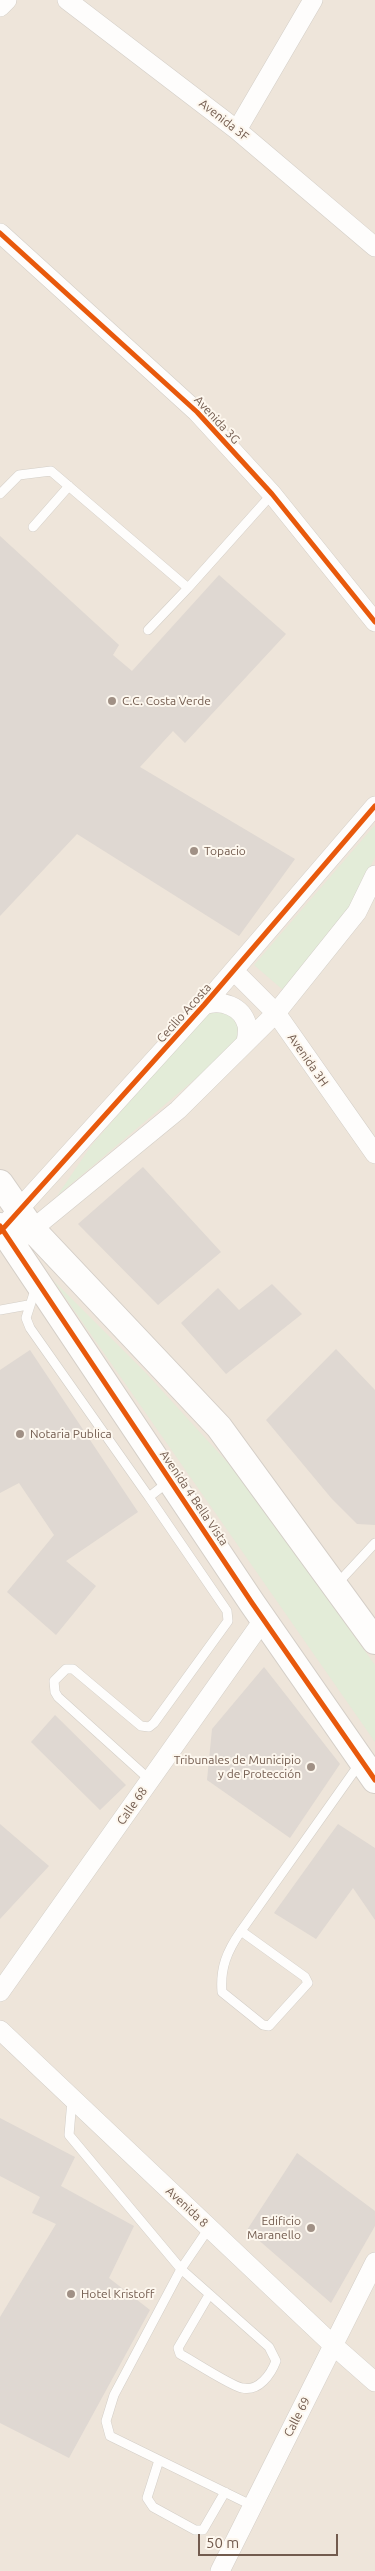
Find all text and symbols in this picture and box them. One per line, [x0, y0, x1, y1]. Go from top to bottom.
street label: Avenida 3F [196, 96, 252, 144]
street label: Avenida 3G [191, 393, 243, 447]
place label: C.C. Costa Verde [122, 694, 211, 708]
marker: C.C. Costa Verde [106, 695, 118, 707]
place label: Topacio [204, 844, 246, 858]
marker: Topacio [188, 845, 200, 857]
street label: Cecilio Acosta [154, 980, 214, 1046]
street label: Avenida 3H [285, 1031, 331, 1089]
place label: Notaria Publica [30, 1427, 112, 1441]
marker: Notaria Publica [14, 1428, 26, 1440]
street label: Avenida 4 Bella Vista [157, 1448, 231, 1548]
place label: Tribunales de Municipio y de Protección [174, 1753, 301, 1781]
marker: Tribunales de Municipio y de Protección [305, 1761, 317, 1773]
street label: Calle 68 [114, 1784, 150, 1828]
street label: Avenida 8 [163, 2184, 211, 2230]
place label: Edificio Maranello [247, 2214, 301, 2242]
marker: Edificio Maranello [305, 2222, 317, 2234]
place label: Hotel Kristoff [81, 2287, 154, 2301]
marker: Hotel Kristoff [65, 2288, 77, 2300]
street label: Calle 69 [281, 2395, 313, 2439]
scale bar [200, 2524, 340, 2556]
text: 50 m [206, 2534, 239, 2551]

